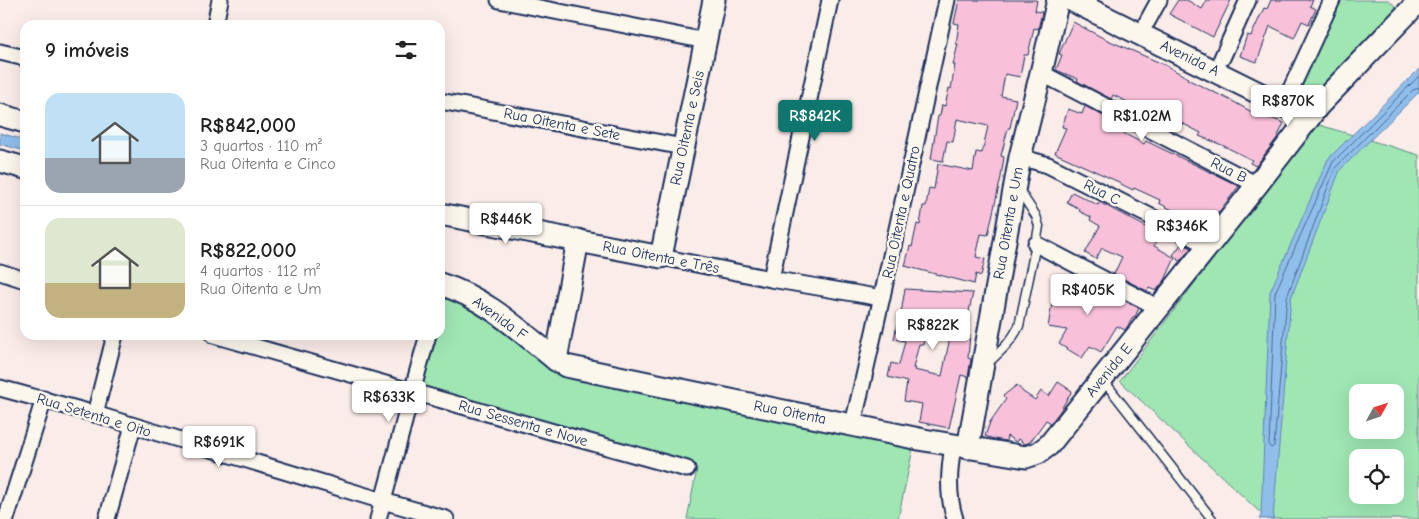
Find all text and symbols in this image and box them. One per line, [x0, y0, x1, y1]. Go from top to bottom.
icon: filters [392, 36, 420, 64]
street label: Avenida A [1158, 36, 1223, 80]
text: 9 imóveis [45, 38, 129, 62]
street label: Rua Oitenta e Seis [666, 69, 708, 187]
pin: R$870K [1247, 84, 1329, 127]
text: R$870K [1262, 92, 1314, 110]
pin: R$842K [774, 100, 856, 142]
pin: R$1.02M [1096, 100, 1188, 142]
street label: Rua Oitenta e Sete [502, 104, 622, 144]
text: R$842K [789, 107, 841, 125]
text: R$1.02M [1113, 107, 1171, 125]
icon: home [85, 113, 145, 173]
text: R$842,000 [200, 113, 296, 137]
text: 3 quartos · 110 m² [200, 137, 322, 155]
street label: Rua Oitenta e Quatro [878, 144, 924, 280]
street label: Rua B [1208, 153, 1250, 187]
text: Rua Oitenta e Cinco [200, 155, 336, 173]
street label: Rua Oitenta e Um [989, 165, 1027, 281]
street label: Rua C [1081, 175, 1123, 209]
pin: R$446K [465, 202, 547, 245]
text: R$446K [480, 210, 532, 228]
pin: R$346K [1141, 210, 1223, 252]
text: R$346K [1156, 217, 1208, 235]
street label: Rua Oitenta e Três [601, 237, 721, 277]
icon: home [85, 238, 145, 298]
text: R$822,000 [200, 238, 297, 262]
text: 4 quartos · 112 m² [200, 262, 320, 280]
pin: R$405K [1047, 274, 1129, 316]
text: Rua Oitenta e Um [200, 280, 322, 298]
text: R$405K [1061, 281, 1115, 299]
street label: Avenida F [469, 292, 531, 344]
pin: R$822K [892, 308, 974, 351]
text: R$822K [907, 316, 959, 334]
street label: Avenida E [1082, 340, 1136, 400]
pin: R$633K [348, 380, 430, 423]
north arrow [1349, 384, 1404, 439]
map controls [1349, 384, 1404, 504]
text: R$633K [363, 388, 415, 406]
street label: Rua Setenta e Oito [35, 389, 153, 441]
street label: Rua Sessenta e Nove [456, 396, 590, 450]
street label: Rua Oitenta [752, 396, 828, 428]
pin: R$691K [178, 426, 260, 468]
text: R$691K [194, 433, 245, 451]
button: locate [1349, 449, 1404, 504]

